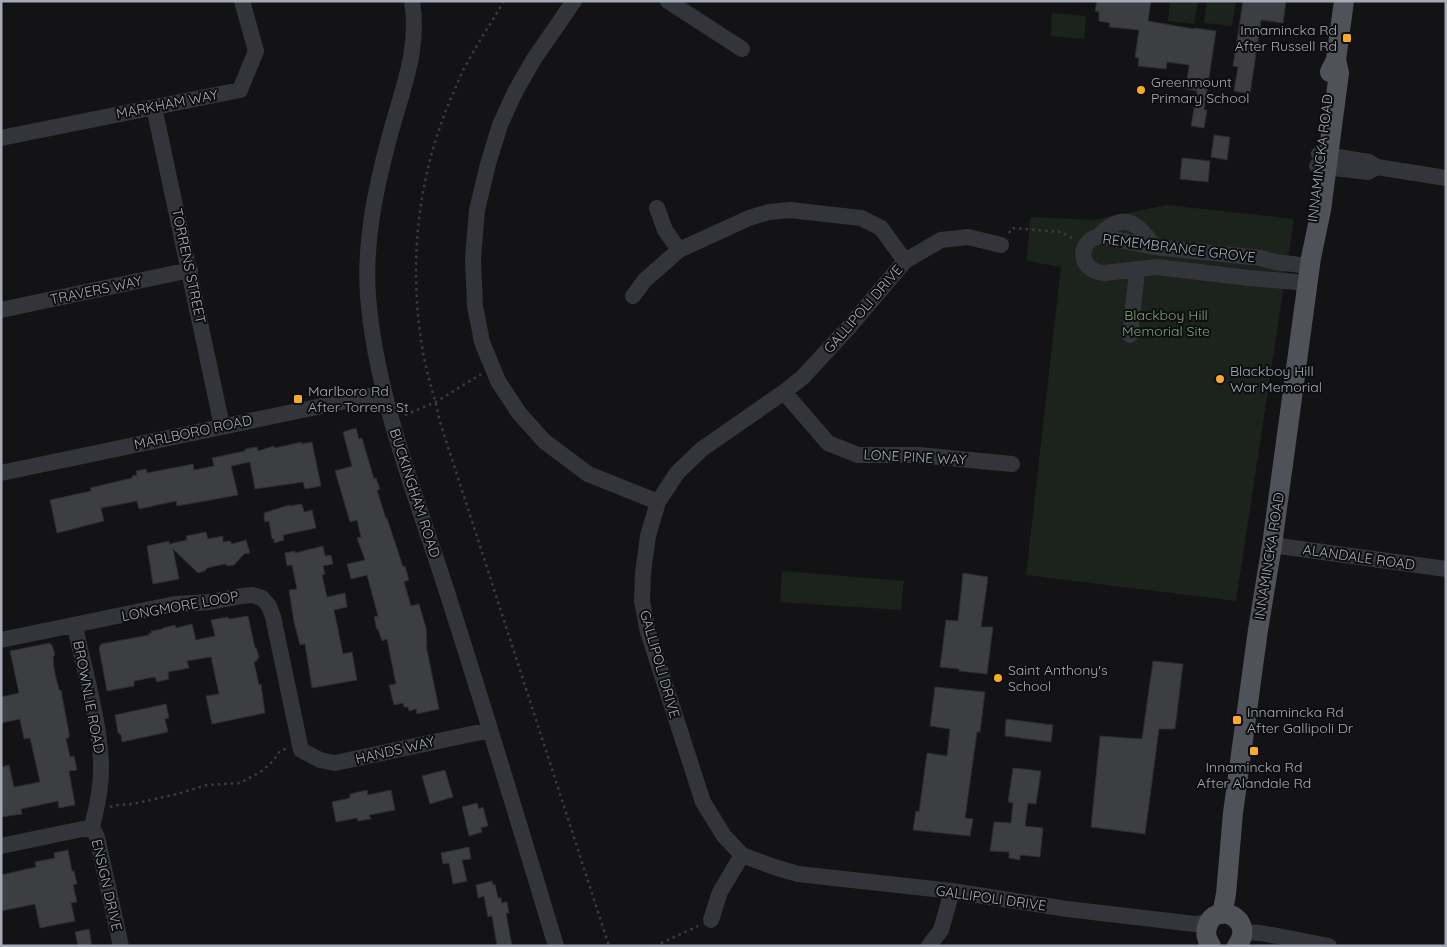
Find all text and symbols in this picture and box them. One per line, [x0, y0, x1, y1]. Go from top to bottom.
place label: Innamincka Rd After Russell Rd [1235, 21, 1337, 55]
marker: Innamincka Rd After Russell Rd [1341, 32, 1353, 44]
place label: Greenmount Primary School [1151, 73, 1249, 107]
marker: Greenmount Primary School [1135, 84, 1147, 96]
street label: MARKHAM WAY [114, 85, 220, 123]
street label: INNAMINCKA ROAD [1303, 93, 1337, 223]
street label: TORRENS STREET [168, 207, 210, 325]
street label: REMEMBRANCE GROVE [1102, 230, 1257, 266]
street label: GALLIPOLI DRIVE [820, 261, 906, 357]
street label: TRAVERS WAY [48, 271, 144, 309]
park label: Blackboy Hill Memorial Site [1122, 306, 1210, 340]
place label: Blackboy Hill War Memorial [1230, 362, 1322, 396]
marker: Blackboy Hill War Memorial [1214, 373, 1226, 385]
place label: Marlboro Rd After Torrens St [308, 382, 409, 416]
marker: Marlboro Rd After Torrens St [292, 393, 304, 405]
street label: MARLBORO ROAD [132, 411, 254, 453]
street label: BUCKINGHAM ROAD [386, 426, 444, 560]
street label: LONE PINE WAY [863, 445, 967, 469]
street label: INNAMINCKA ROAD [1250, 491, 1288, 621]
street label: ALANDALE ROAD [1302, 540, 1416, 574]
street label: LONGMORE LOOP [120, 587, 240, 625]
street label: GALLIPOLI DRIVE [636, 608, 684, 720]
street label: BROWNLIE ROAD [69, 639, 109, 755]
place label: Saint Anthony's School [1008, 661, 1108, 695]
marker: Saint Anthony's School [992, 672, 1004, 684]
place label: Innamincka Rd After Gallipoli Dr [1247, 703, 1354, 737]
marker: Innamincka Rd After Gallipoli Dr [1231, 714, 1243, 726]
street label: HANDS WAY [354, 732, 436, 768]
marker: Innamincka Rd After Alandale Rd [1248, 745, 1260, 757]
place label: Innamincka Rd After Alandale Rd [1197, 758, 1311, 792]
street label: ENSIGN DRIVE [88, 837, 126, 933]
street label: GALLIPOLI DRIVE [935, 881, 1047, 915]

